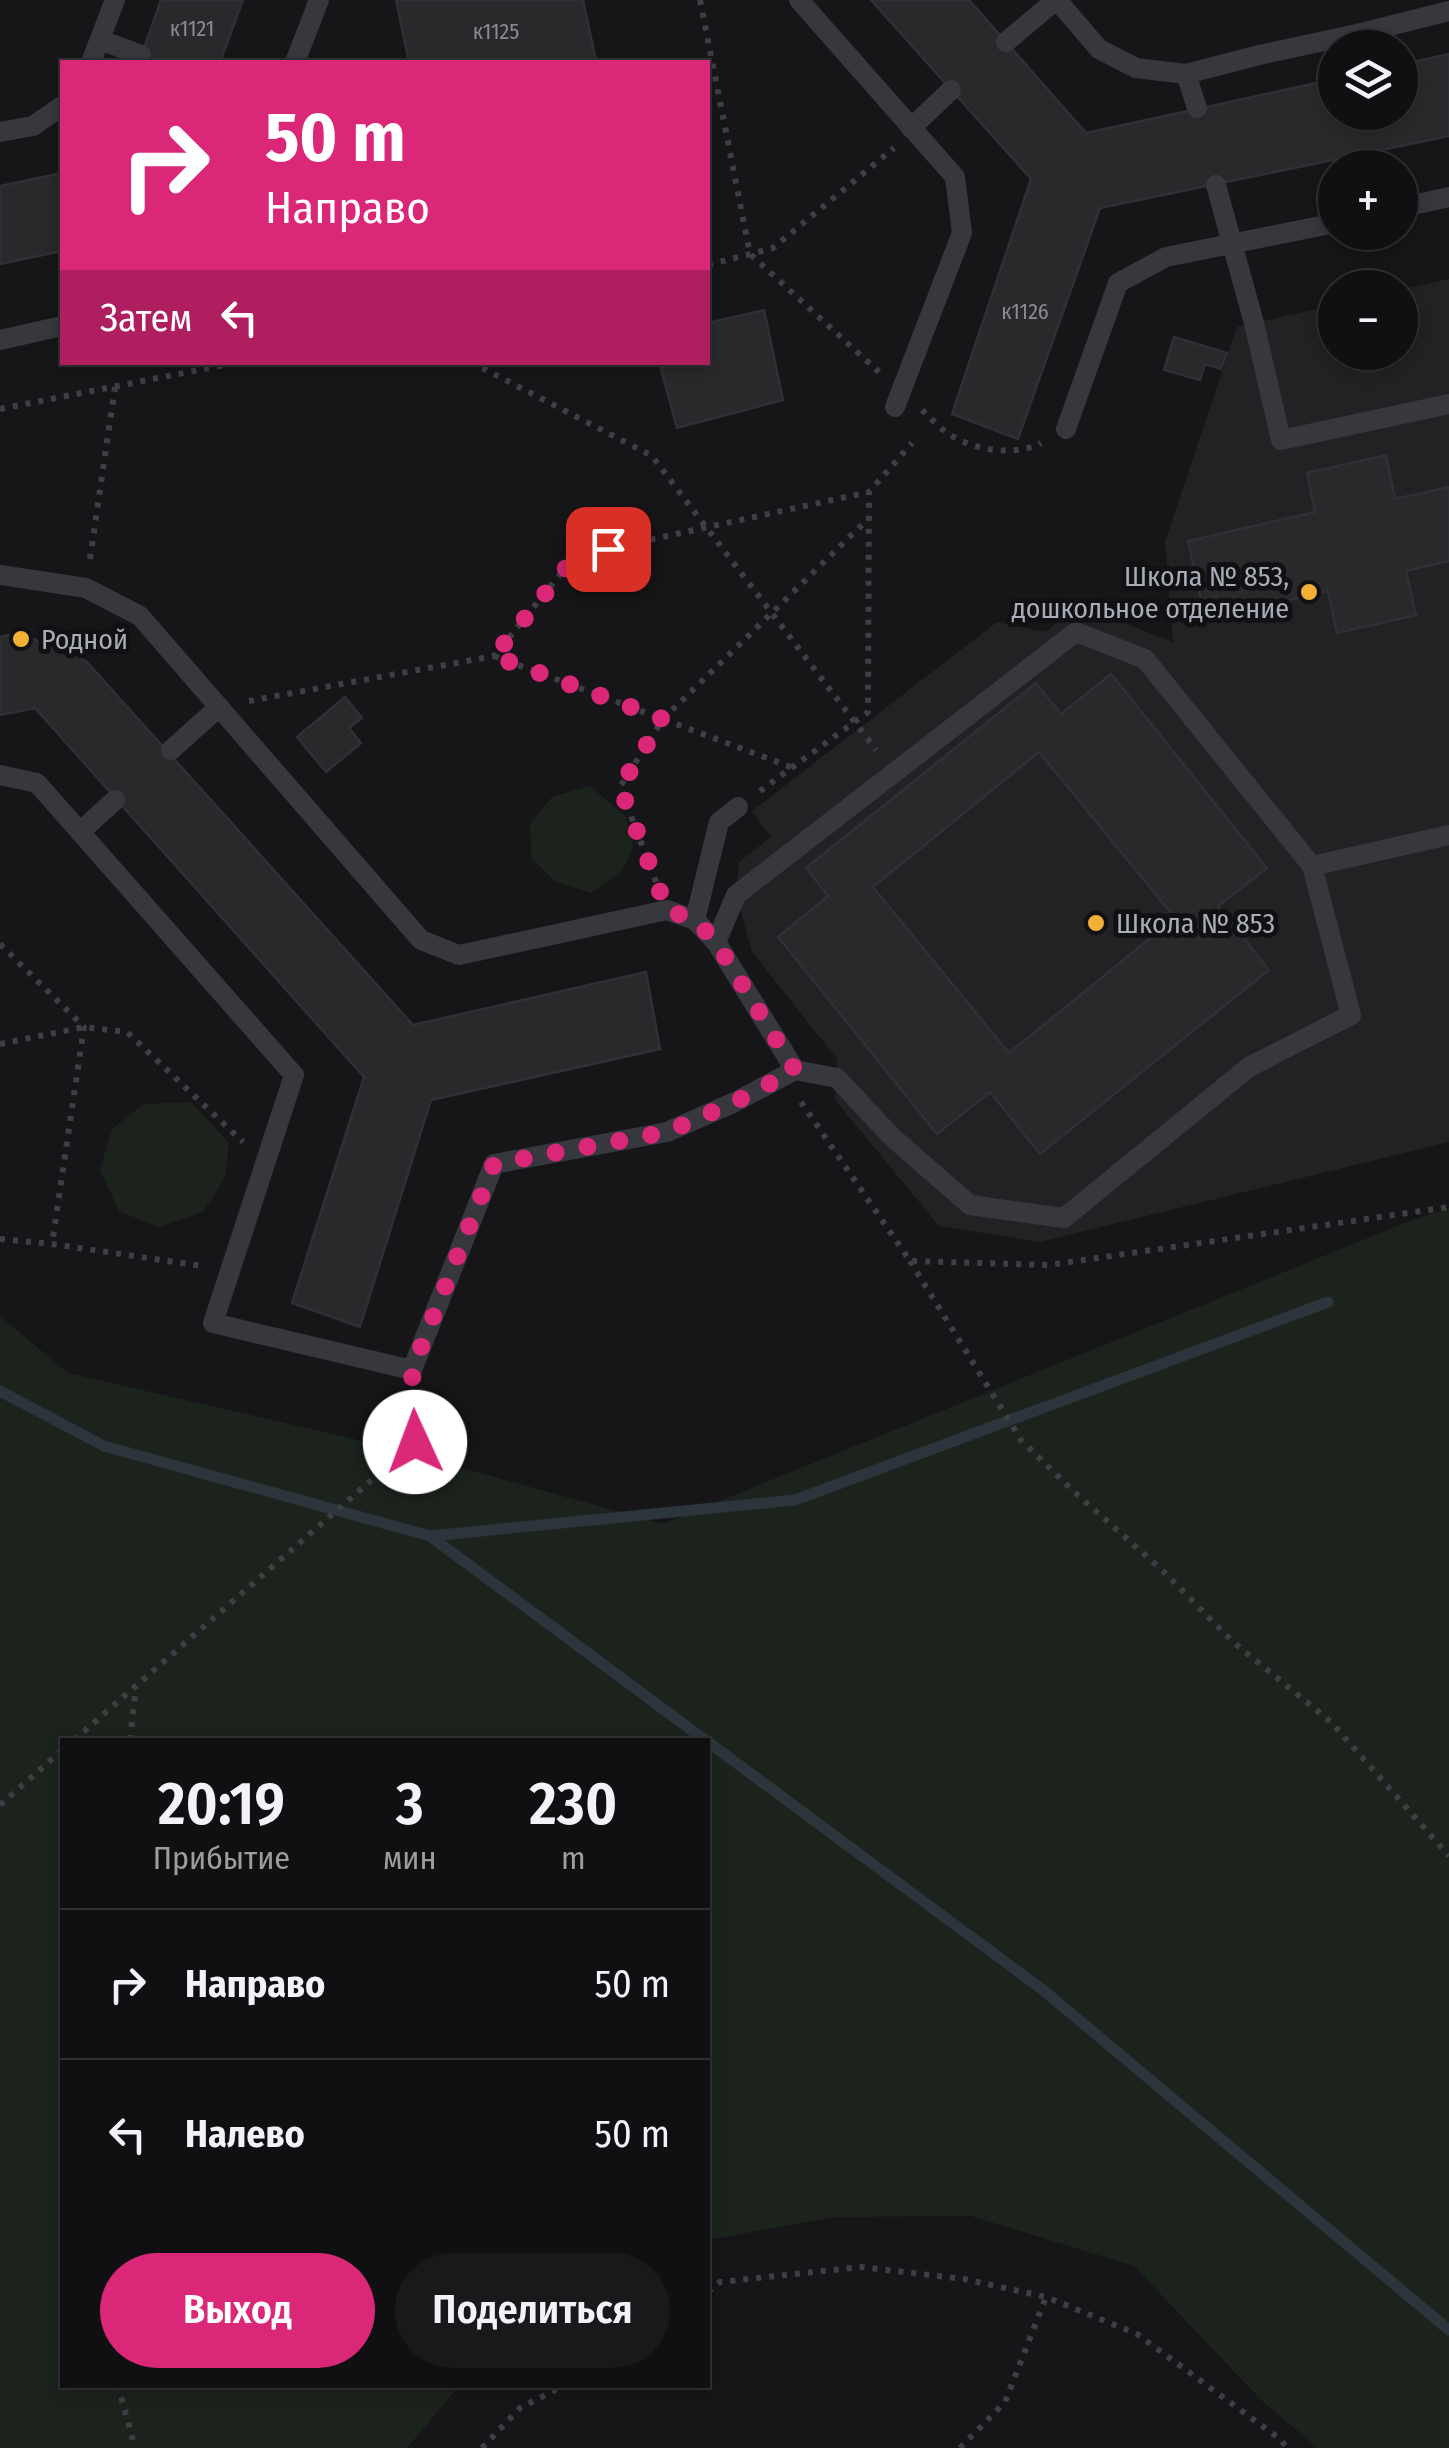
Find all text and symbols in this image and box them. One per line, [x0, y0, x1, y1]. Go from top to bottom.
house number: к1121 [170, 15, 214, 42]
house number: к1125 [473, 18, 519, 45]
map controls [1318, 30, 1418, 370]
button: layers [1318, 30, 1418, 130]
text: 50 m [265, 96, 406, 180]
icon: right [100, 100, 230, 230]
button: + [1318, 150, 1418, 250]
text: Направо [265, 181, 430, 235]
button: − [1318, 270, 1418, 370]
icon: left [212, 290, 267, 345]
text: Затем [100, 295, 192, 341]
house number: к1126 [1001, 298, 1049, 325]
pin [566, 507, 651, 592]
icon: arrive [581, 522, 636, 577]
place label: Школа № 853, дошкольное отделение [1012, 560, 1289, 625]
marker: Школа № 853, дошкольное отделение [1298, 581, 1320, 603]
place label: Родной [41, 623, 128, 656]
marker: Родной [10, 628, 32, 650]
place label: Школа № 853 [1116, 907, 1275, 940]
marker: Школа № 853 [1085, 912, 1107, 934]
position arrow [363, 1390, 467, 1494]
text: 20:19 [158, 1768, 285, 1840]
text: 3 [396, 1768, 424, 1840]
text: 230 [529, 1768, 617, 1840]
text: Прибытие [153, 1839, 290, 1877]
text: мин [383, 1839, 437, 1877]
text: m [561, 1839, 586, 1877]
icon: right [100, 1957, 155, 2012]
text: Направо [185, 1961, 325, 2007]
text: 50 m [595, 1961, 670, 2007]
icon: left [100, 2107, 155, 2162]
text: Налево [185, 2111, 305, 2157]
text: 50 m [595, 2111, 670, 2157]
button: Выход [100, 2253, 375, 2368]
button: Поделиться [395, 2253, 670, 2368]

